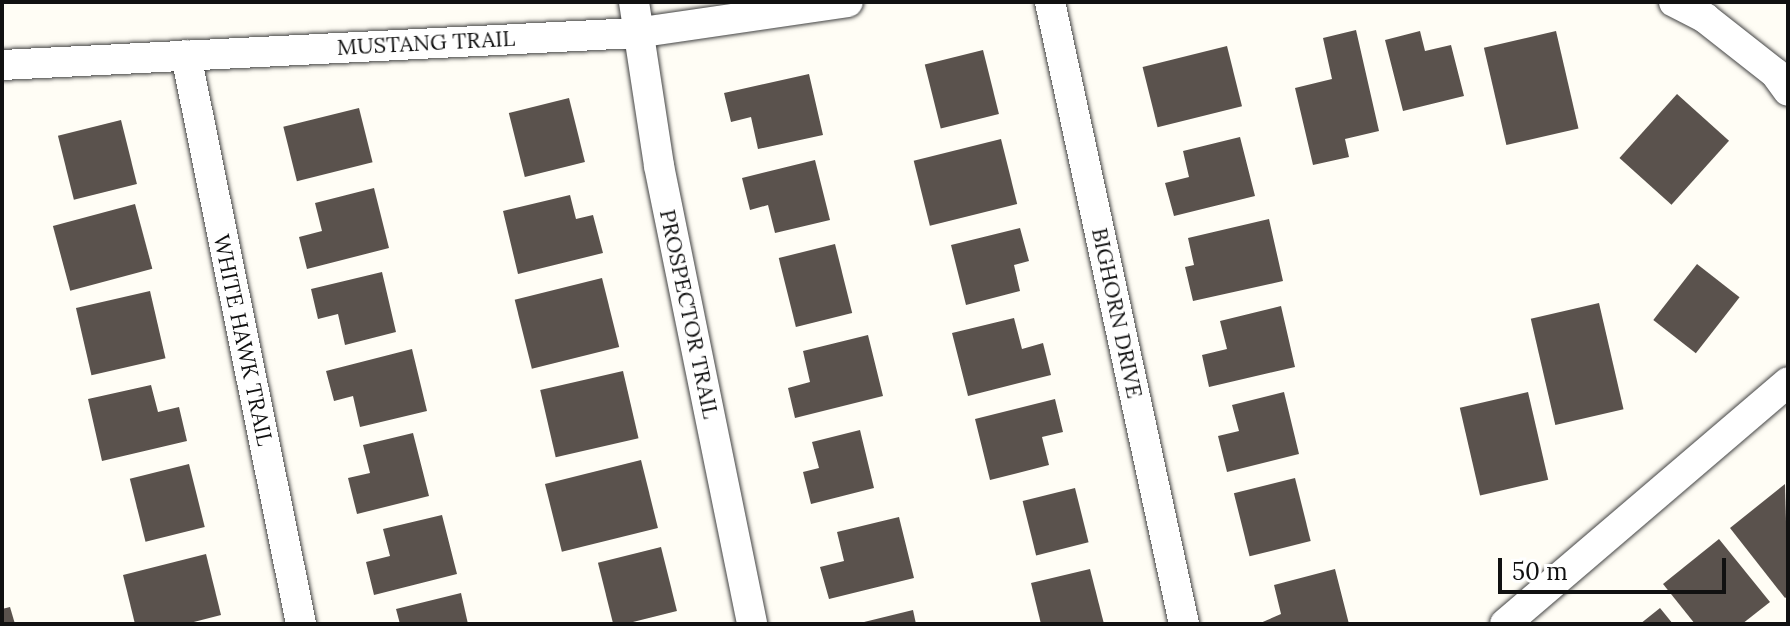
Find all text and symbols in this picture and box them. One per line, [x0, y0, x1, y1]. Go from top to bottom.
street label: MUSTANG TRAIL [336, 25, 516, 61]
street label: PROSPECTOR TRAIL [654, 207, 724, 421]
street label: BIGHORN DRIVE [1086, 225, 1148, 401]
street label: WHITE HAWK TRAIL [208, 232, 278, 448]
scale bar [1502, 542, 1730, 592]
text: 50 m [1512, 556, 1568, 587]

